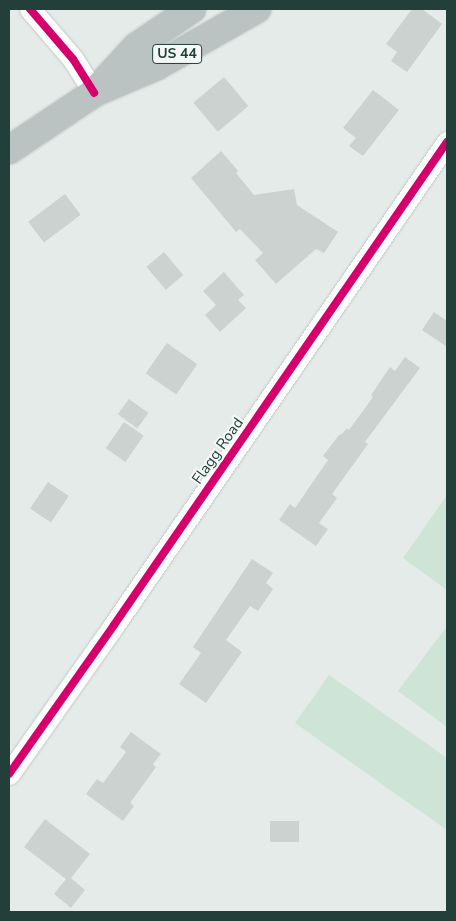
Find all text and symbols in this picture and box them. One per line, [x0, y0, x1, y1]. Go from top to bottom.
road number: US 44 [152, 42, 202, 66]
street label: Flagg Road [189, 414, 247, 488]

